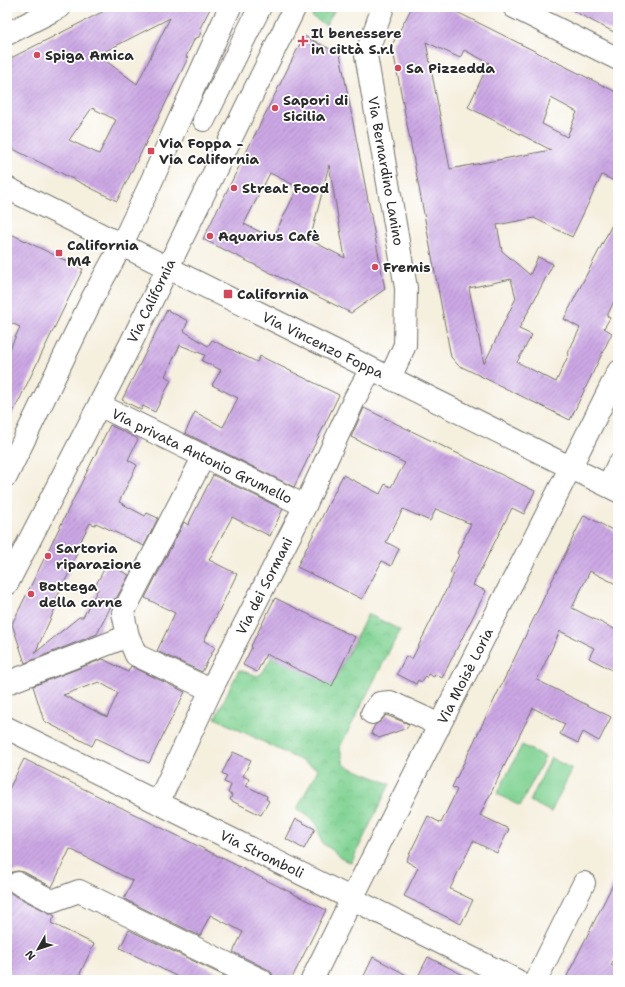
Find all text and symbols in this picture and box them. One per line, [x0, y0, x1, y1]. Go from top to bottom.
place label: Il benessere in città S.r.l [311, 24, 402, 58]
marker: Il benessere in città S.r.l [298, 36, 308, 46]
place label: Spiga Amica [45, 46, 134, 64]
marker: Spiga Amica [32, 50, 42, 60]
place label: Sa Pizzedda [406, 59, 495, 77]
marker: Sa Pizzedda [393, 63, 403, 73]
place label: Sapori di Sicilia [283, 91, 348, 125]
street label: Via Bernardino Lanino [364, 95, 408, 247]
marker: Sapori di Sicilia [270, 103, 280, 113]
place label: Via Foppa - Via California [159, 134, 259, 168]
marker: Via Foppa - Via California [146, 146, 156, 156]
place label: Streat Food [242, 179, 330, 197]
marker: Streat Food [229, 183, 239, 193]
place label: Aquarius Cafè [218, 227, 320, 245]
marker: Aquarius Cafè [205, 231, 215, 241]
place label: California M4 [67, 236, 139, 270]
marker: California M4 [54, 248, 64, 258]
street label: Via California [123, 256, 179, 346]
place label: Fremis [383, 258, 431, 276]
marker: Fremis [370, 262, 380, 272]
place label: California [237, 285, 309, 303]
marker: California [222, 288, 234, 300]
street label: Via Vincenzo Foppa [259, 308, 387, 382]
street label: Via privata Antonio Grumello [109, 404, 295, 508]
street label: Via dei Sormani [232, 534, 296, 638]
place label: Sartoria riparazione [56, 539, 141, 573]
marker: Sartoria riparazione [43, 551, 53, 561]
place label: Bottega della carne [39, 577, 122, 611]
marker: Bottega della carne [26, 589, 36, 599]
street label: Via Moisè Loria [433, 625, 497, 727]
street label: Via Stromboli [217, 826, 307, 882]
north arrow [18, 929, 58, 969]
text: N [22, 947, 39, 963]

